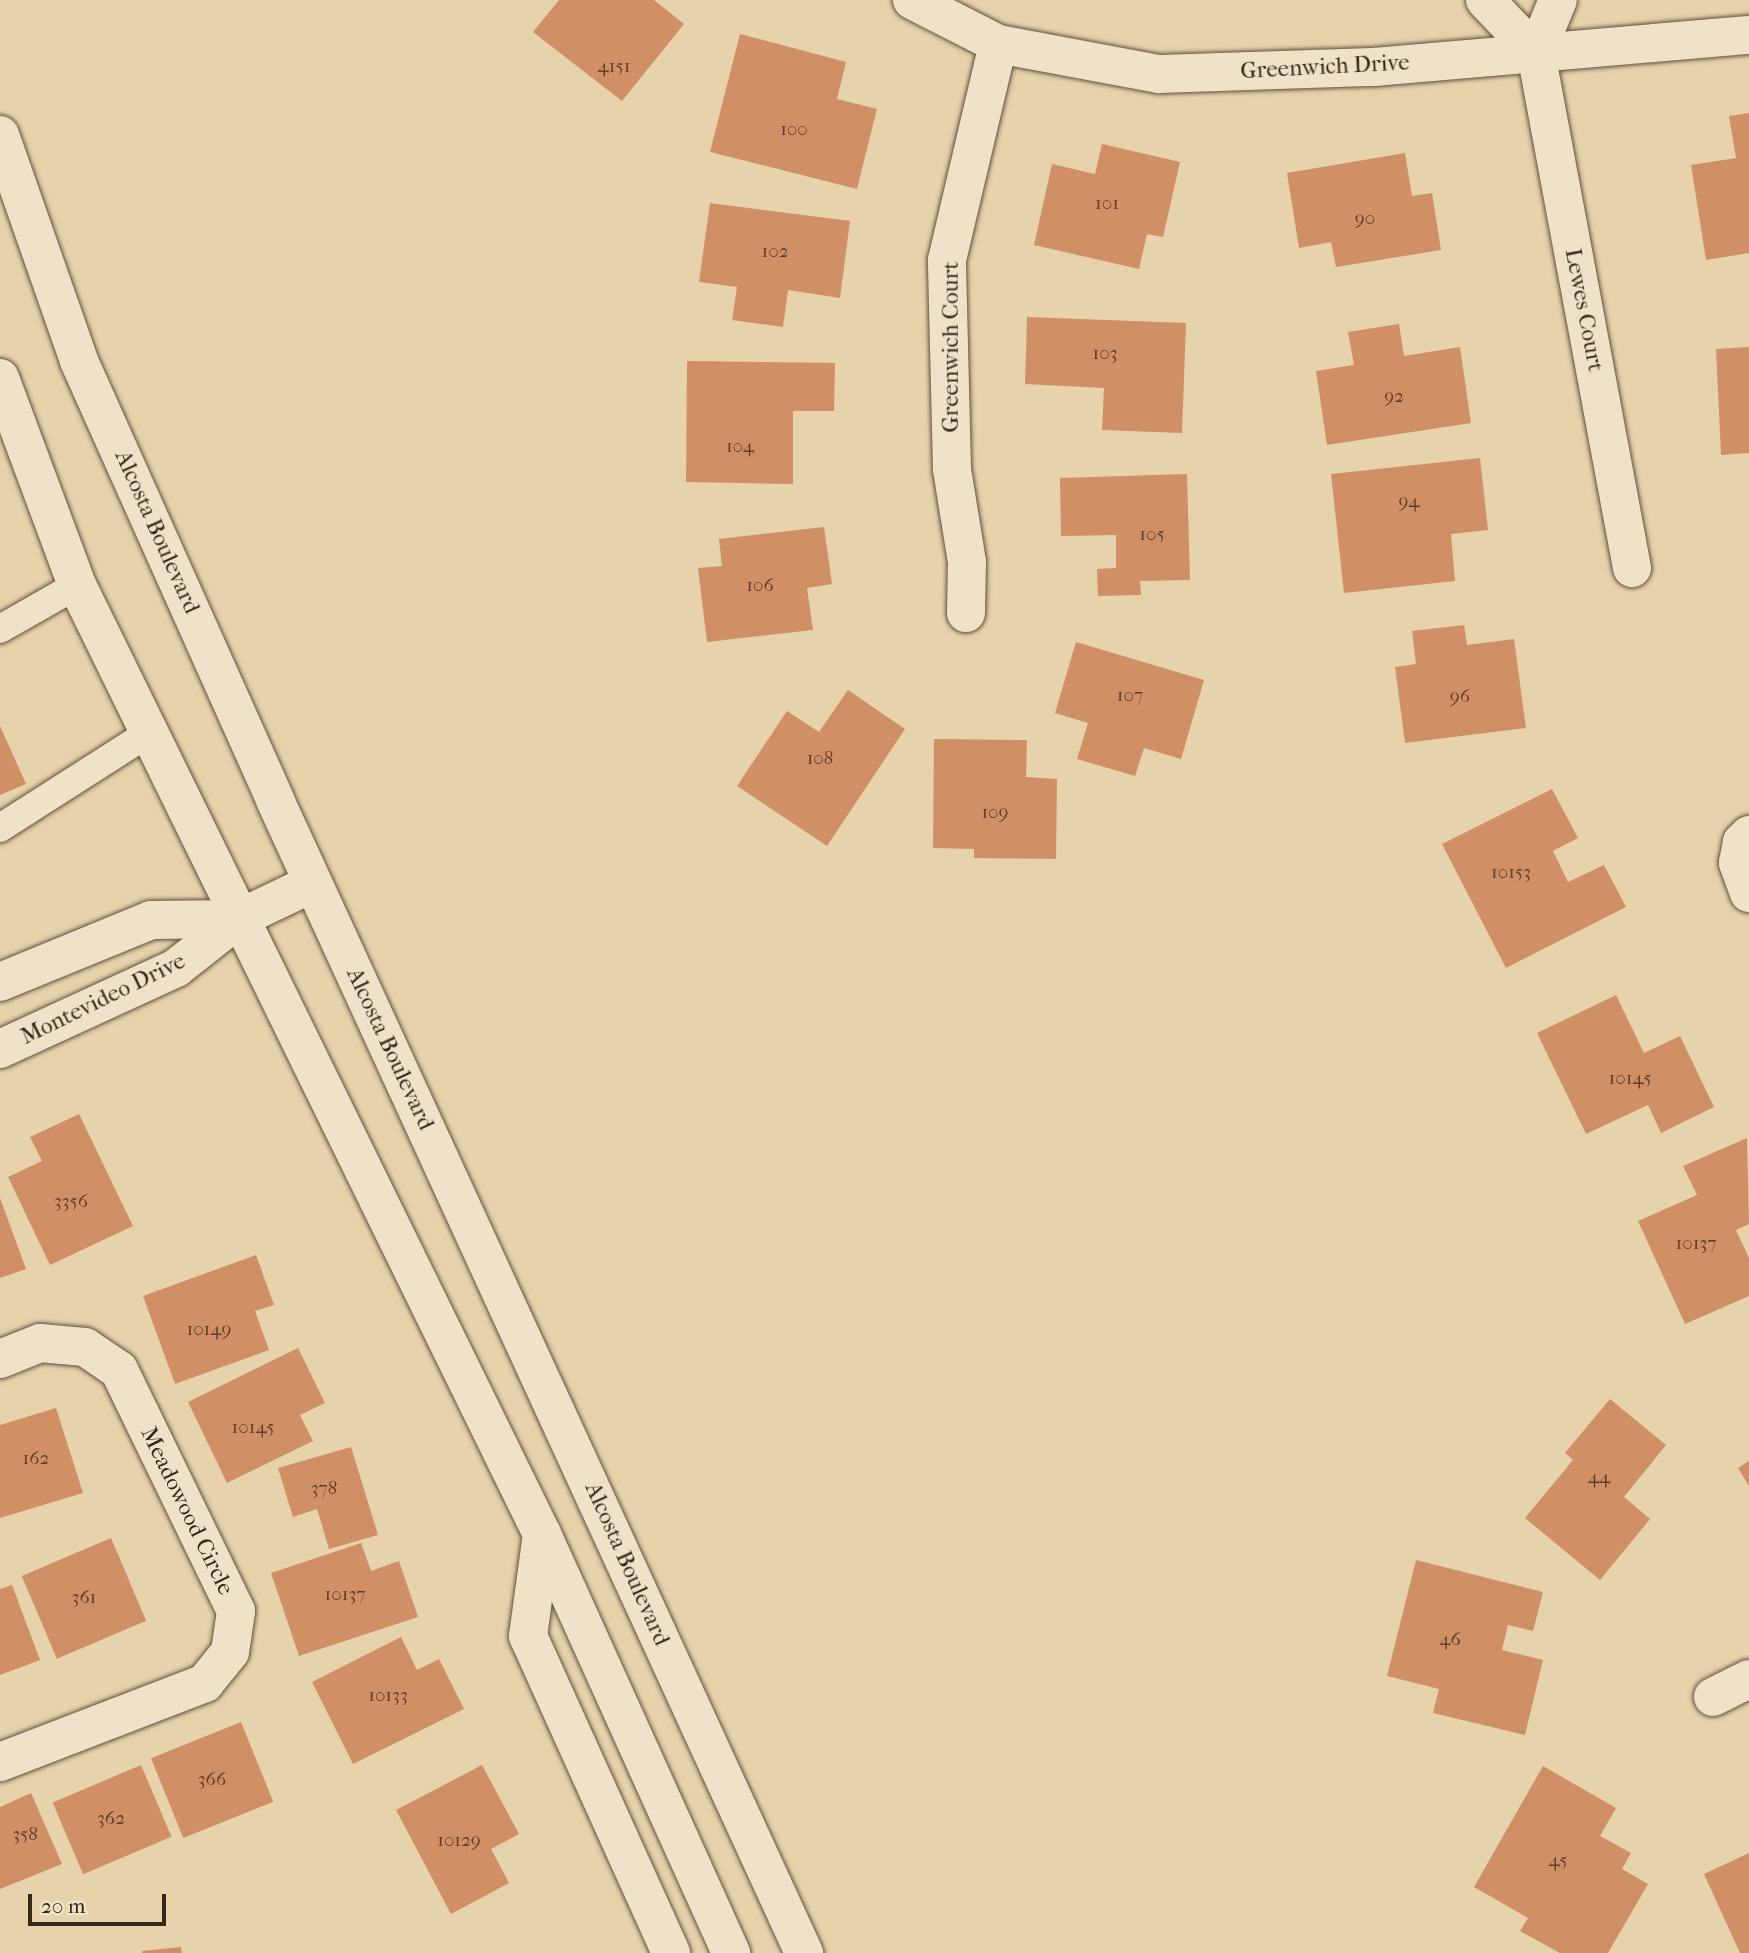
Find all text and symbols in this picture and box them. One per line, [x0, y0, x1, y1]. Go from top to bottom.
street label: Greenwich Drive [1240, 49, 1410, 85]
house number: 4151 [598, 56, 630, 78]
house number: 100 [780, 119, 808, 141]
house number: 101 [1095, 193, 1119, 215]
house number: 90 [1355, 208, 1375, 230]
house number: 102 [762, 241, 788, 263]
street label: Lewes Court [1559, 246, 1609, 374]
street label: Greenwich Court [937, 261, 965, 433]
house number: 103 [1093, 343, 1117, 365]
house number: 92 [1384, 386, 1404, 408]
house number: 104 [726, 436, 754, 458]
street label: Alcosta Boulevard [109, 446, 205, 618]
house number: 94 [1398, 491, 1420, 513]
house number: 105 [1139, 524, 1165, 546]
house number: 106 [746, 575, 774, 597]
house number: 107 [1117, 685, 1143, 707]
house number: 96 [1450, 686, 1470, 708]
house number: 108 [807, 748, 833, 770]
house number: 109 [981, 802, 1009, 824]
house number: 10153 [1491, 862, 1531, 884]
street label: Montevideo Drive [16, 947, 190, 1051]
street label: Alcosta Boulevard [340, 963, 440, 1135]
house number: 10145 [1609, 1068, 1651, 1090]
house number: 3356 [54, 1191, 88, 1213]
house number: 10137 [1676, 1233, 1716, 1255]
house number: 10149 [186, 1319, 232, 1341]
house number: 10145 [232, 1417, 274, 1439]
street label: Meadowood Circle [134, 1423, 240, 1599]
house number: 162 [23, 1448, 49, 1470]
house number: 44 [1588, 1467, 1610, 1489]
house number: 378 [311, 1478, 337, 1500]
street label: Alcosta Boulevard [579, 1478, 675, 1650]
house number: 10137 [325, 1584, 365, 1606]
house number: 361 [72, 1587, 96, 1609]
house number: 46 [1439, 1629, 1461, 1651]
house number: 10133 [368, 1685, 408, 1707]
house number: 366 [198, 1769, 226, 1791]
house number: 362 [97, 1808, 125, 1830]
house number: 358 [12, 1824, 38, 1846]
house number: 10129 [437, 1830, 481, 1852]
house number: 45 [1549, 1850, 1567, 1872]
scale bar [32, 1880, 170, 1924]
text: 20 m [41, 1894, 85, 1918]

